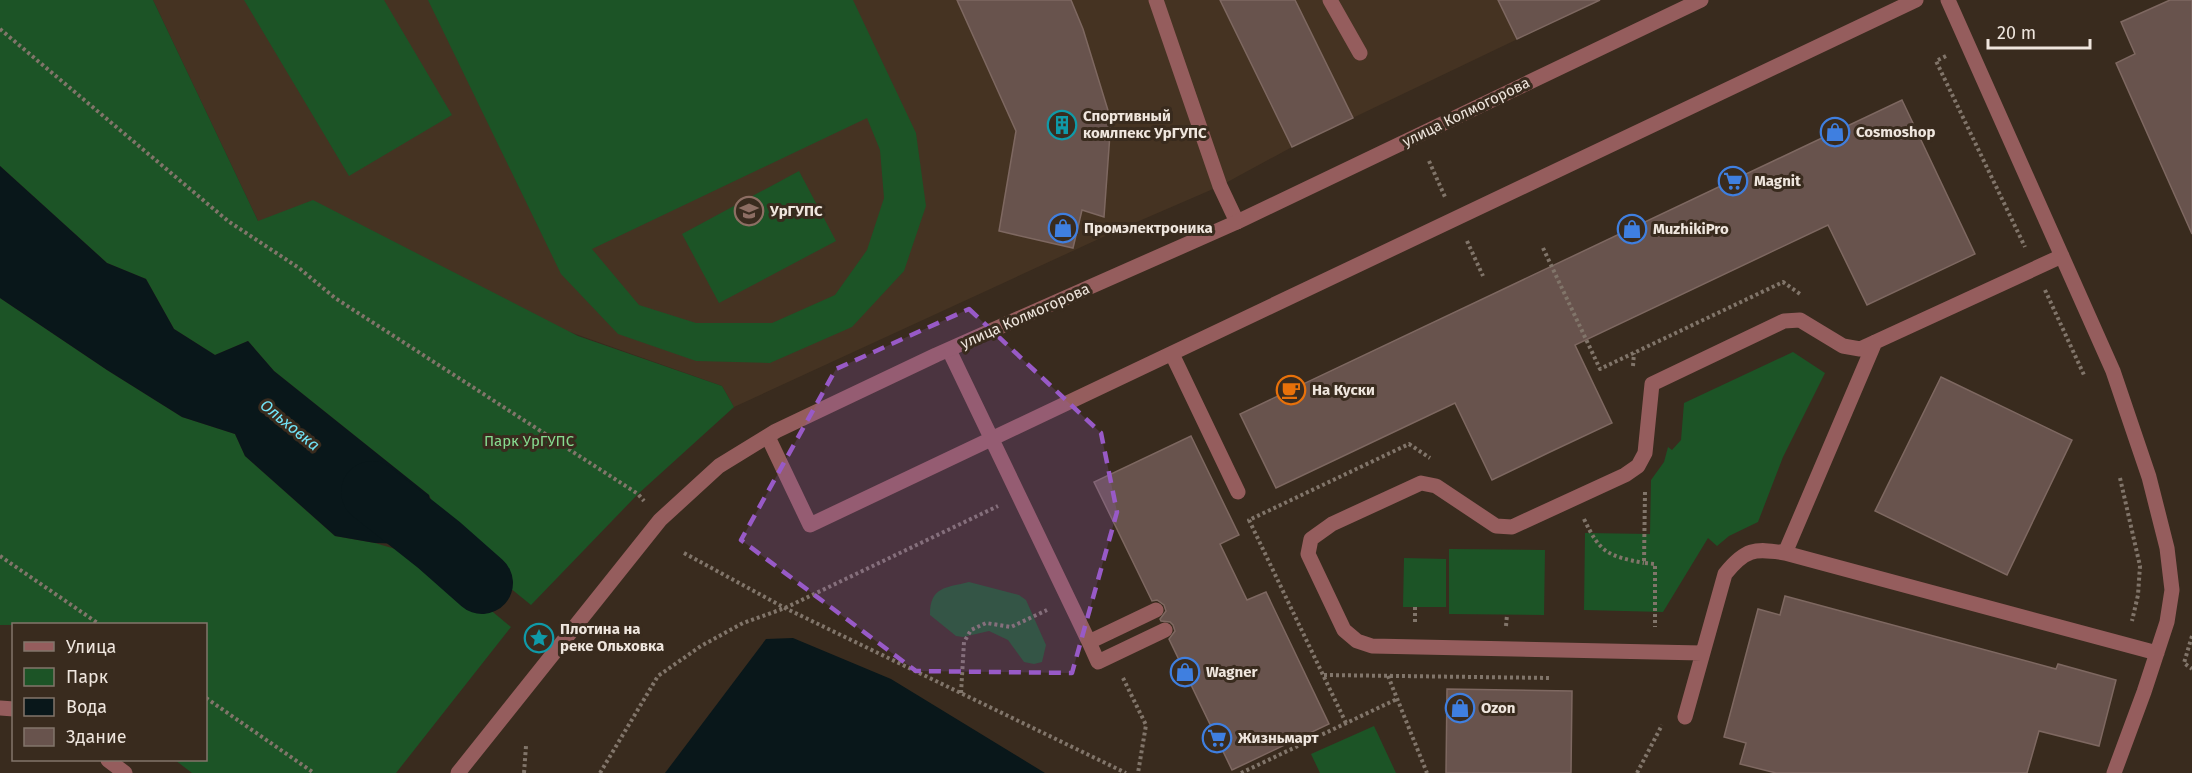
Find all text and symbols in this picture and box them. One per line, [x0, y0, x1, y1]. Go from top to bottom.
scale bar [1988, 12, 2090, 50]
text: 20 m [1997, 22, 2036, 44]
street label: улица Колмогорова [1399, 73, 1533, 151]
place label: Спортивный комлпекс УрГУПС [1083, 107, 1207, 142]
building icon: Спортивный комлпекс УрГУПС [1046, 109, 1078, 141]
shop icon: Cosmoshop [1819, 116, 1851, 148]
place label: Cosmoshop [1856, 123, 1935, 141]
supermarket icon: Magnit [1717, 165, 1749, 197]
place label: Magnit [1754, 172, 1801, 190]
school or university icon: УрГУПС [733, 195, 765, 227]
place label: УрГУПС [769, 202, 823, 220]
shop icon: Промэлектроника [1047, 212, 1079, 244]
shop icon: MuzhikiPro [1616, 213, 1648, 245]
place label: Промэлектроника [1084, 219, 1213, 237]
place label: MuzhikiPro [1653, 220, 1729, 238]
street label: улица Колмогорова [958, 279, 1092, 353]
cafe icon: На Куски [1275, 374, 1307, 406]
place label: На Куски [1312, 381, 1375, 399]
water label: Ольховка [256, 395, 324, 455]
park label: Парк УрГУПС [484, 432, 575, 450]
place label: Плотина на реке Ольховка [560, 620, 664, 655]
place icon: Плотина на реке Ольховка [523, 622, 555, 654]
legend [12, 623, 207, 761]
text: Улица [66, 636, 116, 658]
shop icon: Wagner [1169, 656, 1201, 688]
place label: Wagner [1206, 663, 1259, 681]
text: Парк [66, 666, 109, 688]
shop icon: Ozon [1444, 692, 1476, 724]
text: Вода [66, 696, 107, 718]
place label: Ozon [1481, 699, 1515, 717]
supermarket icon: Жизньмарт [1201, 722, 1233, 754]
text: Здание [66, 726, 127, 748]
place label: Жизньмарт [1237, 729, 1319, 747]

